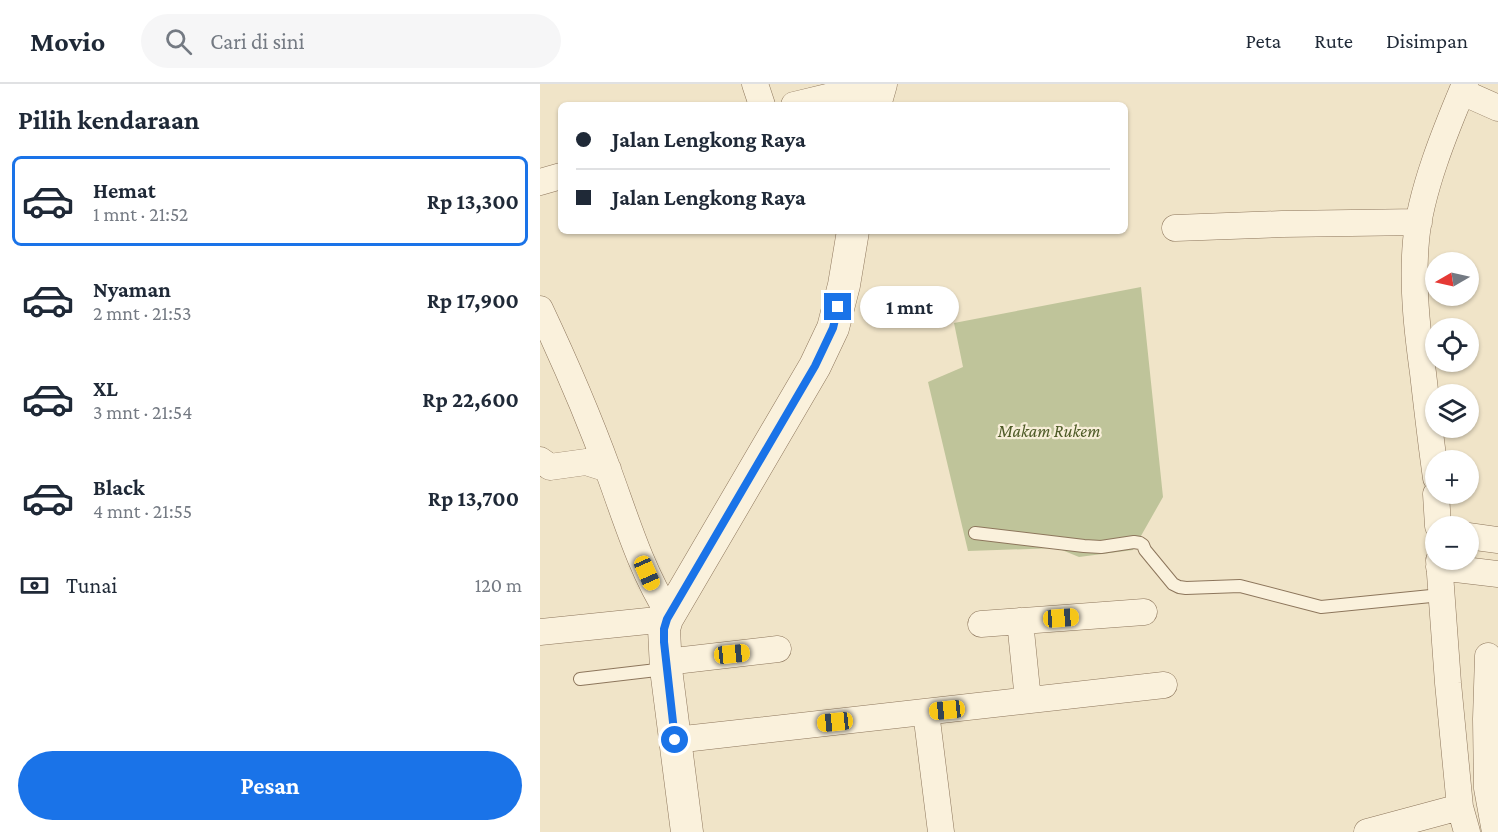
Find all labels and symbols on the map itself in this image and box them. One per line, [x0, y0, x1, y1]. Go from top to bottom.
north arrow [1425, 252, 1479, 306]
callout: 1 mnt [859, 286, 958, 328]
route end [824, 293, 851, 320]
park label: Makam Rukem [997, 421, 1100, 441]
car [631, 553, 663, 593]
car [1042, 608, 1080, 628]
car [713, 643, 751, 665]
car [928, 699, 966, 721]
car [816, 711, 854, 733]
route start [661, 726, 688, 753]

